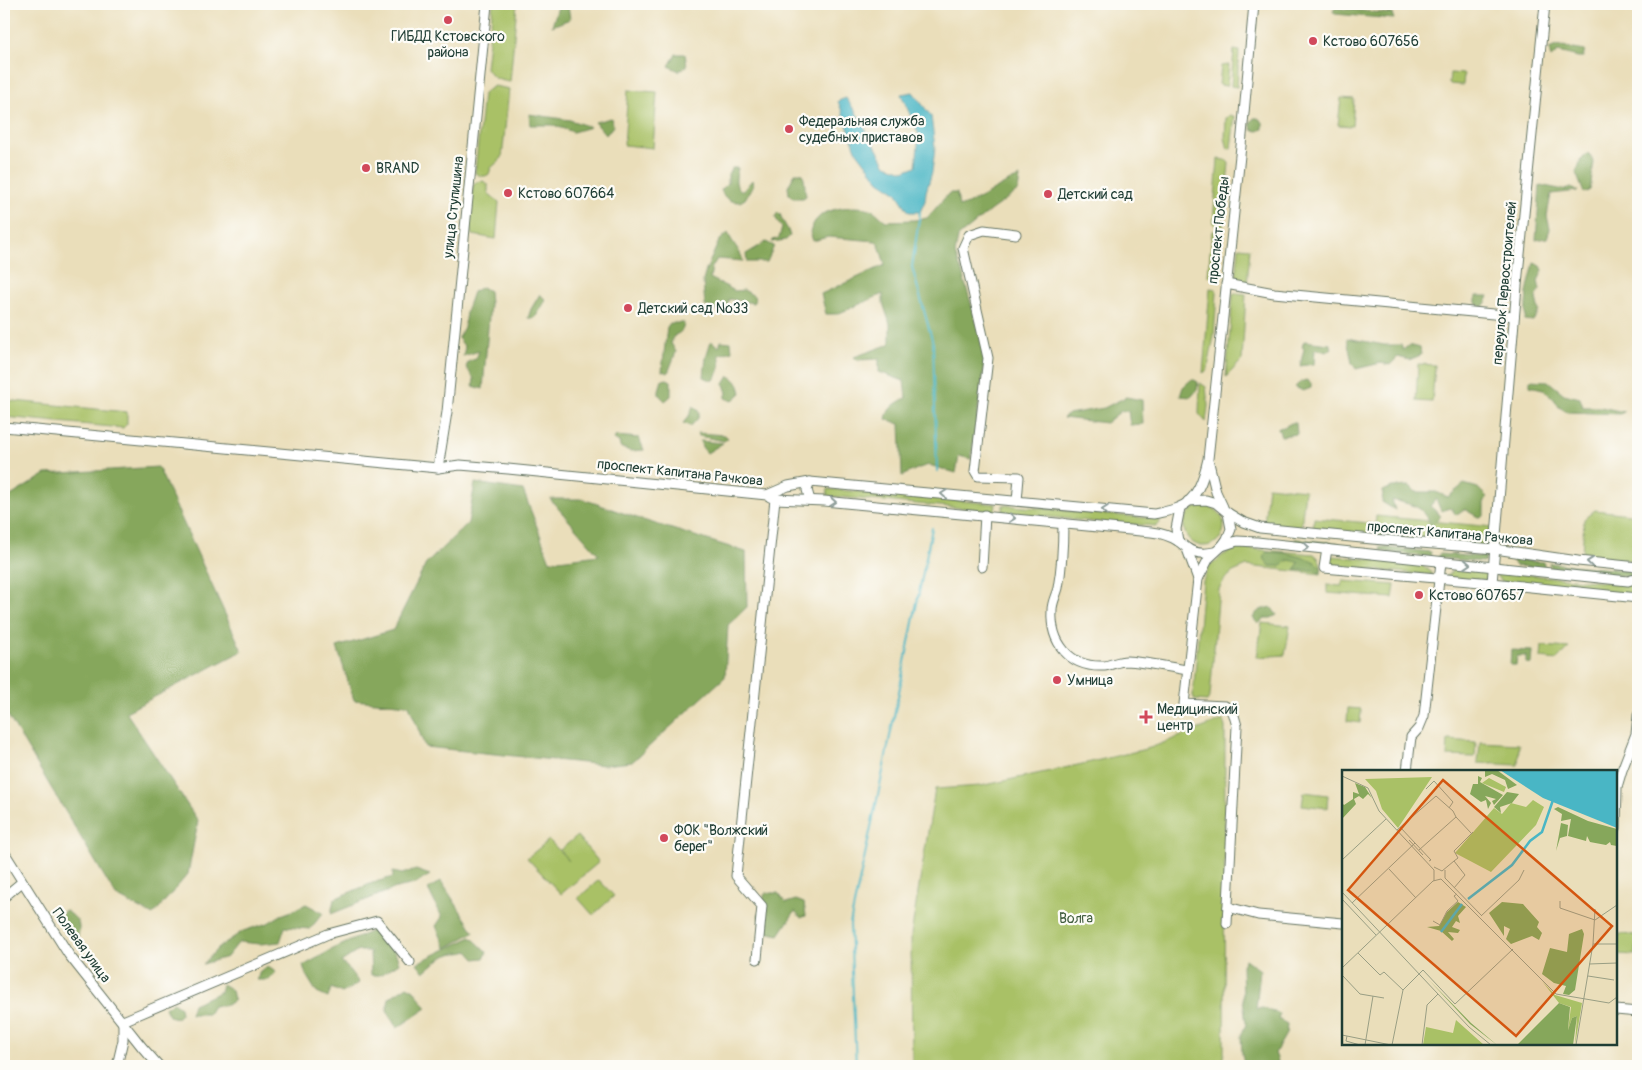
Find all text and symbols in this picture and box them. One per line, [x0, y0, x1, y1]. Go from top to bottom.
marker: ГИБДД Кстовского района [442, 14, 454, 26]
place label: ГИБДД Кстовского района [391, 28, 505, 61]
place label: Кстово 607656 [1323, 33, 1419, 50]
marker: Кстово 607656 [1307, 35, 1319, 47]
place label: Федеральная служба судебных приставов [799, 113, 925, 146]
marker: Федеральная служба судебных приставов [783, 123, 795, 135]
street label: улица Ступишина [440, 155, 467, 260]
place label: BRAND [376, 160, 420, 177]
marker: BRAND [360, 162, 372, 174]
street label: проспект Победы [1204, 175, 1233, 285]
place label: Кстово 607664 [518, 185, 614, 202]
place label: Детский сад [1057, 186, 1133, 203]
marker: Кстово 607664 [502, 187, 514, 199]
marker: Детский сад [1042, 188, 1054, 200]
street label: переулок Первостроителей [1489, 201, 1520, 366]
place label: Детский сад №33 [637, 300, 748, 317]
marker: Детский сад №33 [622, 302, 634, 314]
street label: проспект Капитана Рачкова [596, 455, 764, 490]
one-way arrow [939, 488, 947, 499]
one-way arrow [829, 496, 837, 507]
one-way arrow [1101, 504, 1109, 515]
one-way arrow [1008, 512, 1016, 523]
street label: проспект Капитана Рачкова [1366, 518, 1534, 549]
one-way arrow [1302, 541, 1310, 552]
one-way arrow [1585, 557, 1593, 568]
one-way arrow [1464, 559, 1472, 570]
place label: Кстово 607657 [1429, 587, 1525, 604]
marker: Кстово 607657 [1413, 589, 1425, 601]
place label: Умница [1067, 672, 1113, 689]
marker: Умница [1051, 674, 1063, 686]
place label: Медицинский центр [1157, 701, 1238, 734]
marker: Медицинский центр [1139, 710, 1153, 724]
inset map [1342, 770, 1617, 1045]
place label: ФОК "Волжский берег" [674, 822, 768, 855]
marker: ФОК "Волжский берег" [658, 832, 670, 844]
street label: Полевая улица [49, 905, 114, 986]
park label: Волга [1059, 910, 1093, 927]

